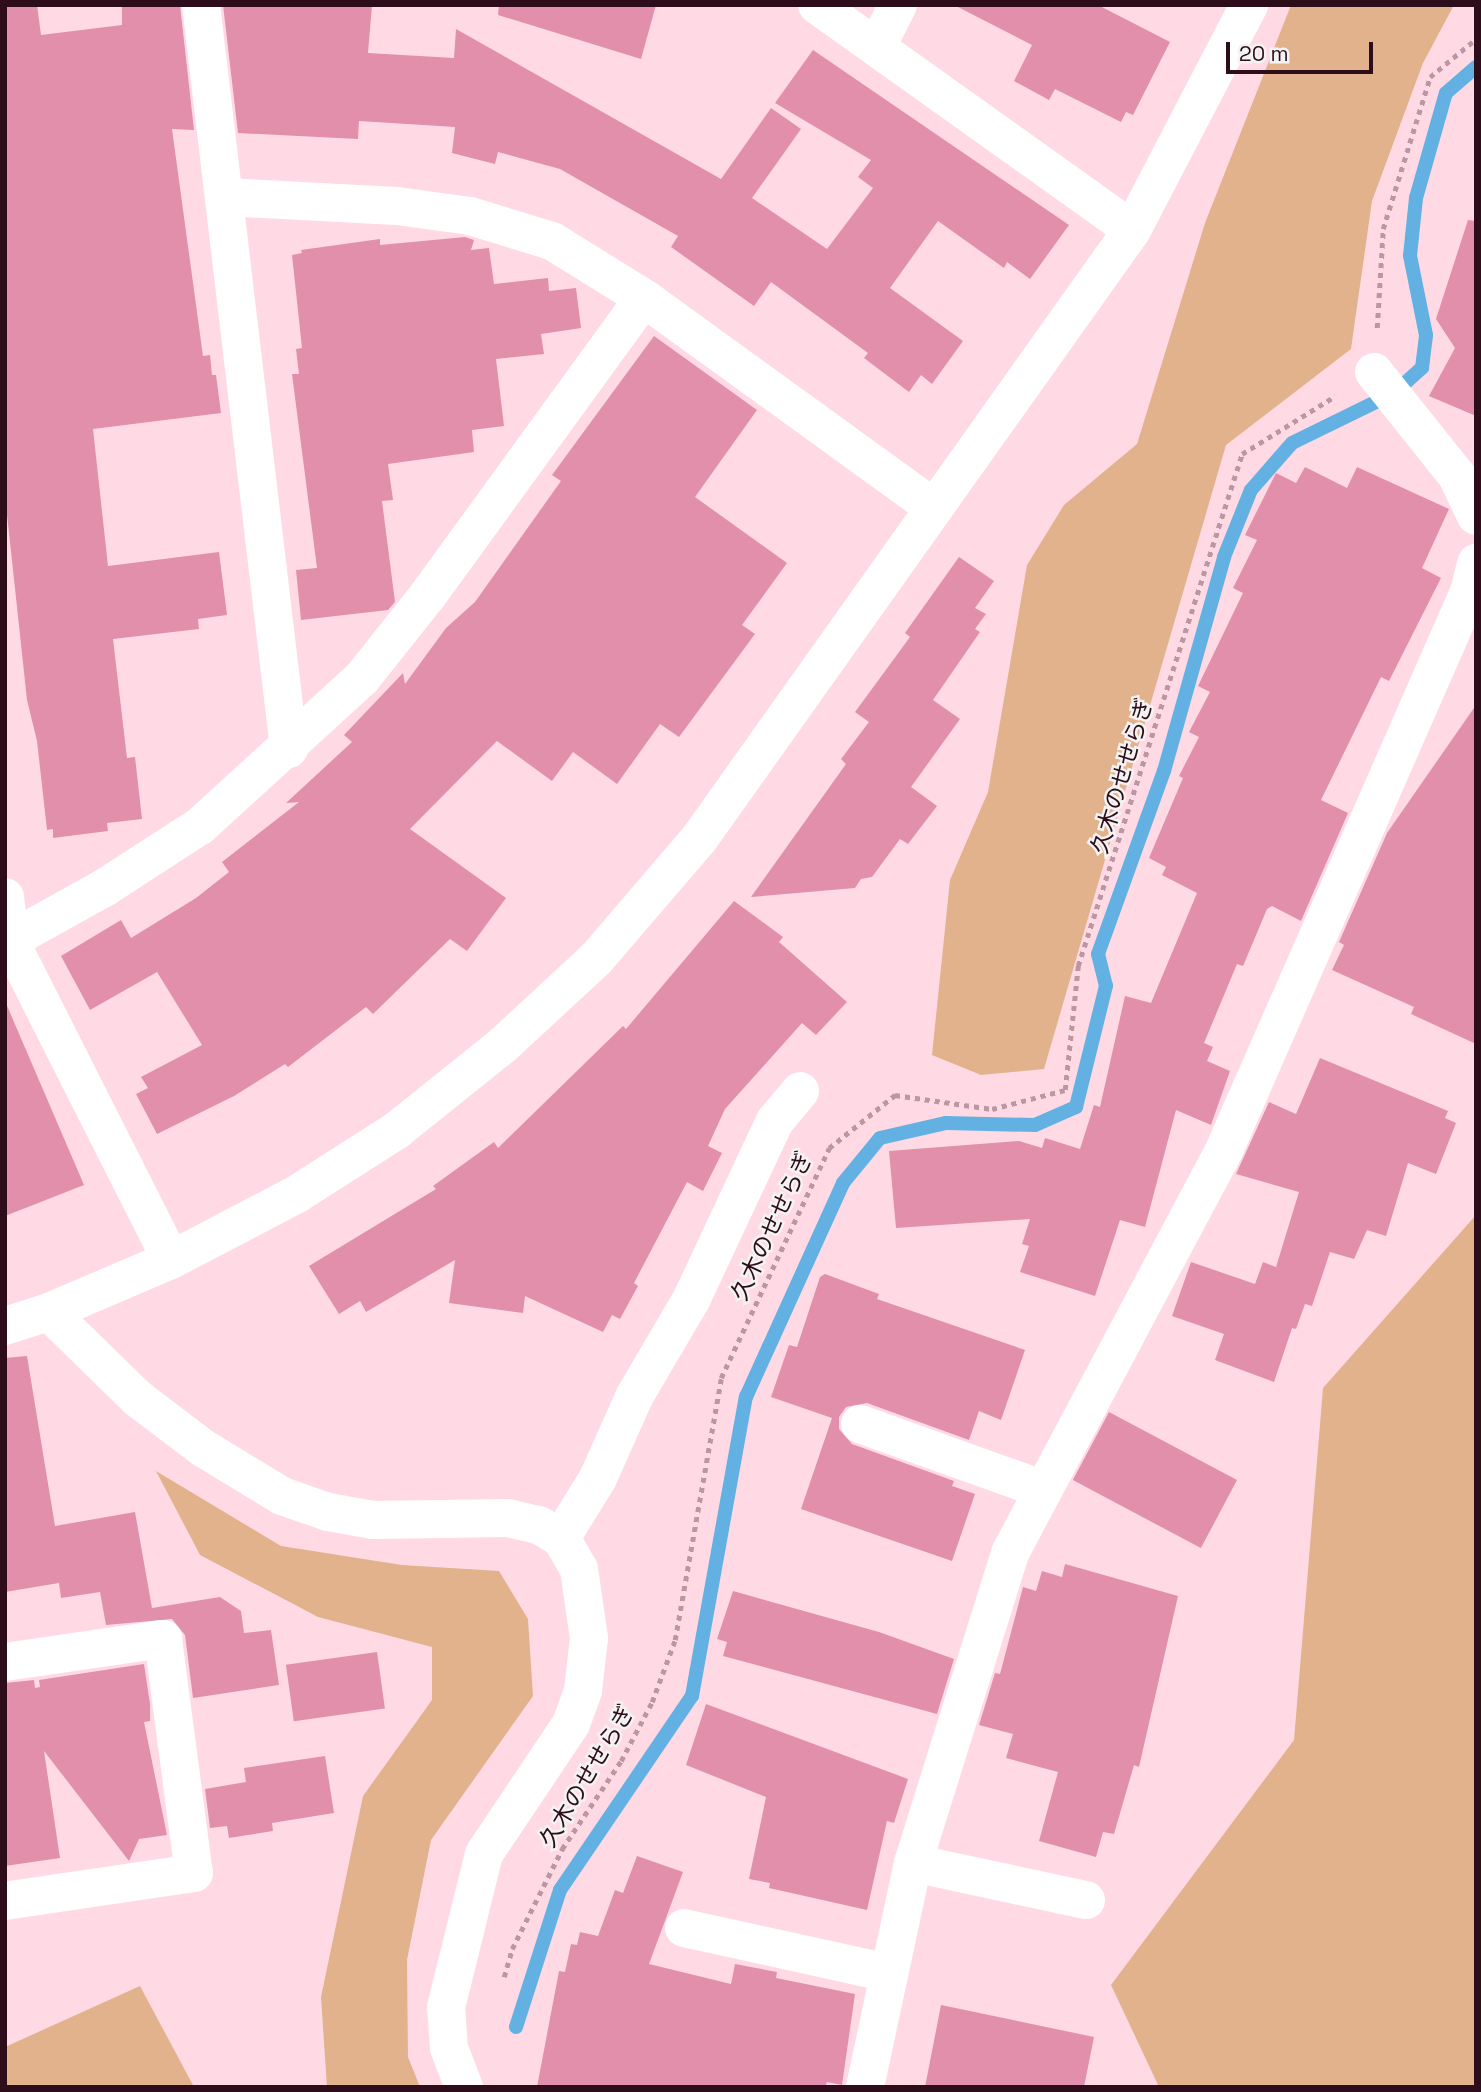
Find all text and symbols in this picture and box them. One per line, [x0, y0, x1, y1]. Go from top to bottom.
scale bar [1229, 28, 1376, 72]
text: 20 m [1239, 40, 1289, 67]
street label: 久木のせせらぎ [1085, 695, 1159, 857]
street label: 久木のせせらぎ [725, 1147, 819, 1305]
street label: 久木のせせらぎ [534, 1700, 640, 1852]

